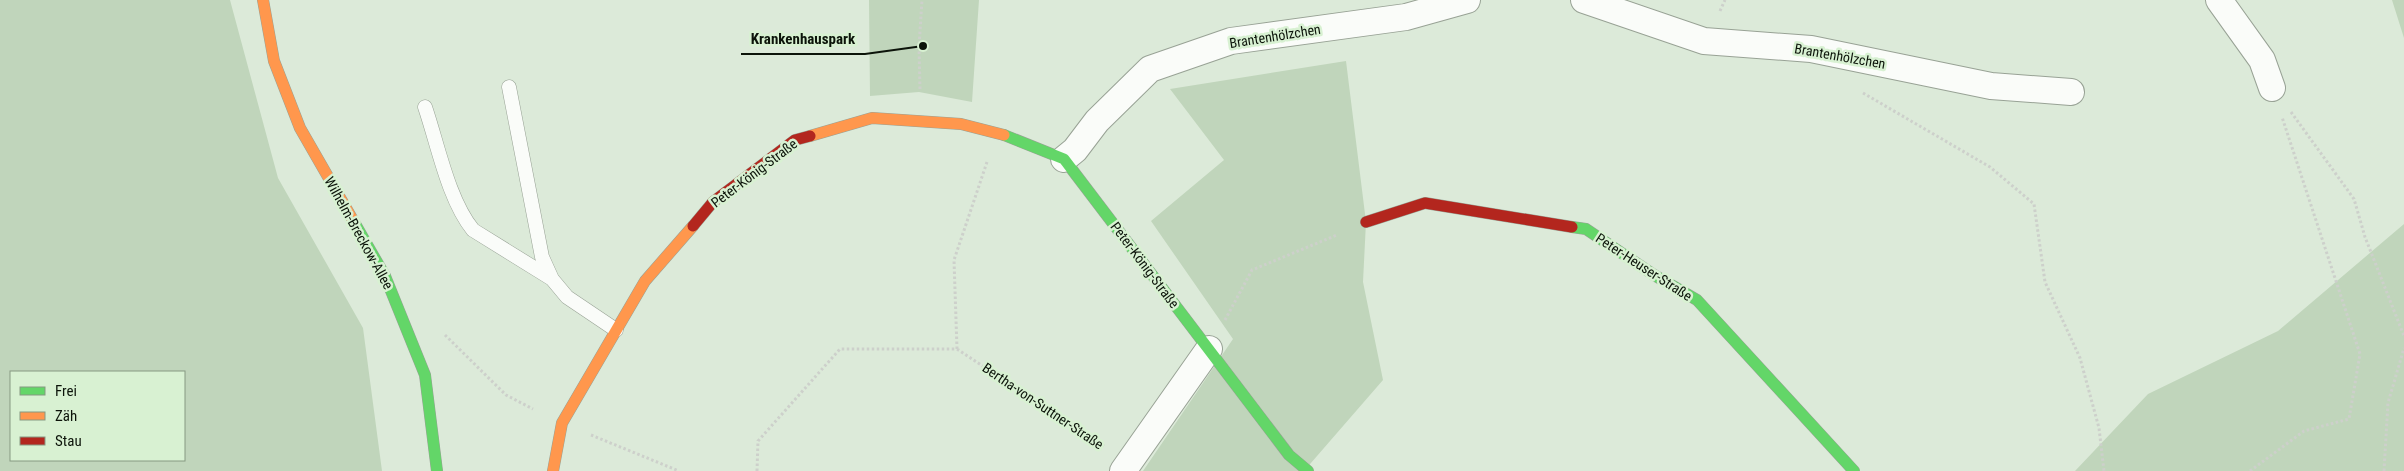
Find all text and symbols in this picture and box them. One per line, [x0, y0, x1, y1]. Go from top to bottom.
street label: Brantenhölzchen [1228, 21, 1322, 51]
callout: Krankenhauspark [741, 24, 865, 54]
text: Krankenhauspark [751, 30, 856, 48]
street label: Brantenhölzchen [1793, 40, 1887, 72]
street label: Peter-König-Straße [708, 135, 800, 211]
street label: Wilhelm-Breckow-Allee [321, 174, 397, 292]
street label: Peter-König-Straße [1107, 219, 1183, 311]
street label: Peter-Heuser-Straße [1593, 230, 1695, 304]
street label: Bertha-von-Suttner-Straße [979, 360, 1107, 453]
legend [10, 371, 185, 461]
text: Frei [55, 382, 77, 400]
text: Zäh [55, 407, 77, 425]
text: Stau [55, 432, 82, 450]

